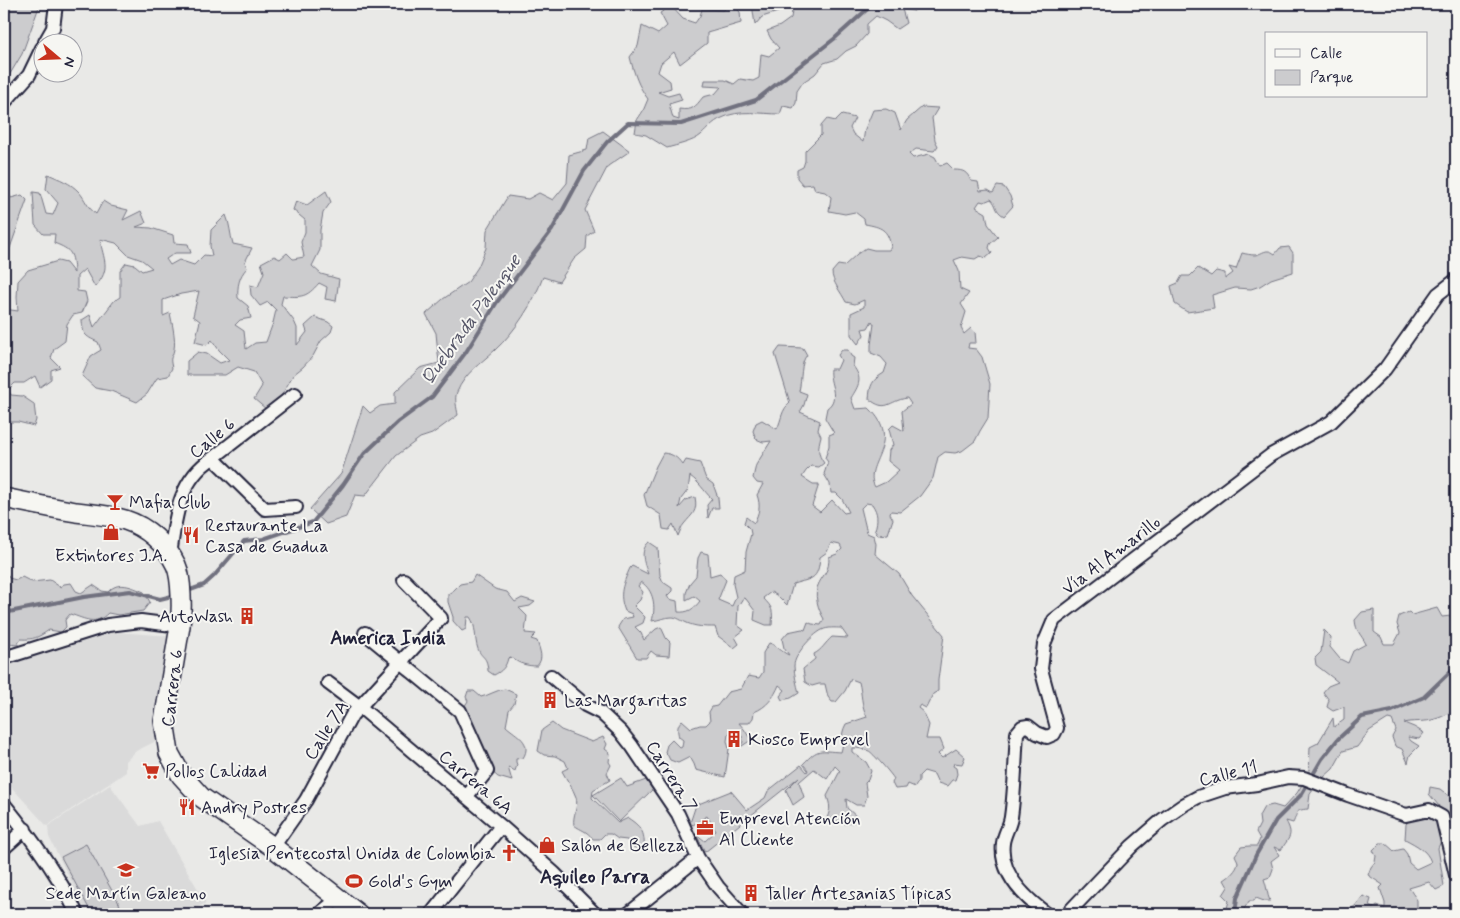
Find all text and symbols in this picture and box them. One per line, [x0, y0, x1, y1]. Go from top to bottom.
north arrow [32, 32, 82, 82]
legend [1265, 32, 1428, 98]
text: Calle [1310, 44, 1342, 64]
text: N [59, 55, 79, 69]
text: Parque [1310, 68, 1353, 88]
water label: Quebrada Palenque [415, 248, 528, 390]
street label: Calle 6 [185, 413, 241, 465]
place label: Mafia Club [129, 491, 211, 515]
bar icon: Mafia Club [105, 492, 125, 512]
street label: Vía Al Amarillo [1057, 511, 1166, 601]
place label: Restaurante La Casa de Guadua [205, 514, 329, 559]
shop icon: Extintores J.A. [101, 522, 121, 542]
restaurant icon: Restaurante La Casa de Guadua [181, 525, 201, 545]
place label: Extintores J.A. [55, 544, 167, 568]
place label: AutoWash [159, 605, 233, 629]
building icon: AutoWash [237, 606, 257, 626]
district label: America India [330, 626, 446, 651]
street label: Carrera 6 [156, 648, 190, 728]
place label: Las Margaritas [564, 689, 687, 715]
building icon: Las Margaritas [540, 690, 560, 710]
street label: Calle 7A [299, 696, 355, 765]
place label: Kiosco Emprevel [748, 728, 869, 752]
building icon: Kiosco Emprevel [724, 729, 744, 749]
street label: Carrera 7 [640, 736, 702, 817]
street label: Carrera 6A [433, 745, 517, 821]
street label: Calle 11 [1197, 755, 1260, 793]
place label: Pollos Calidad [165, 760, 267, 784]
supermarket icon: Pollos Calidad [141, 761, 161, 781]
place label: Andry Postres [201, 796, 307, 820]
restaurant icon: Andry Postres [177, 797, 197, 817]
place label: Emprevel Atención Al Cliente [719, 807, 861, 852]
office icon: Emprevel Atención Al Cliente [695, 818, 715, 838]
place label: Salón de Belleza [561, 834, 685, 858]
shop icon: Salón de Belleza [537, 835, 557, 855]
place label: Iglesia Pentecostal Unida de Colombia [209, 842, 495, 866]
church icon: Iglesia Pentecostal Unida de Colombia [499, 843, 519, 863]
school or university icon: Sede Martín Galeano [116, 860, 136, 880]
district label: Aquileo Parra [540, 865, 650, 890]
place label: Gold's Gym [368, 870, 453, 894]
sports icon: Gold's Gym [344, 871, 364, 891]
place label: Sede Martín Galeano [46, 882, 206, 906]
place label: Taller Artesanias Típicas [765, 882, 951, 906]
building icon: Taller Artesanias Típicas [741, 883, 761, 903]

